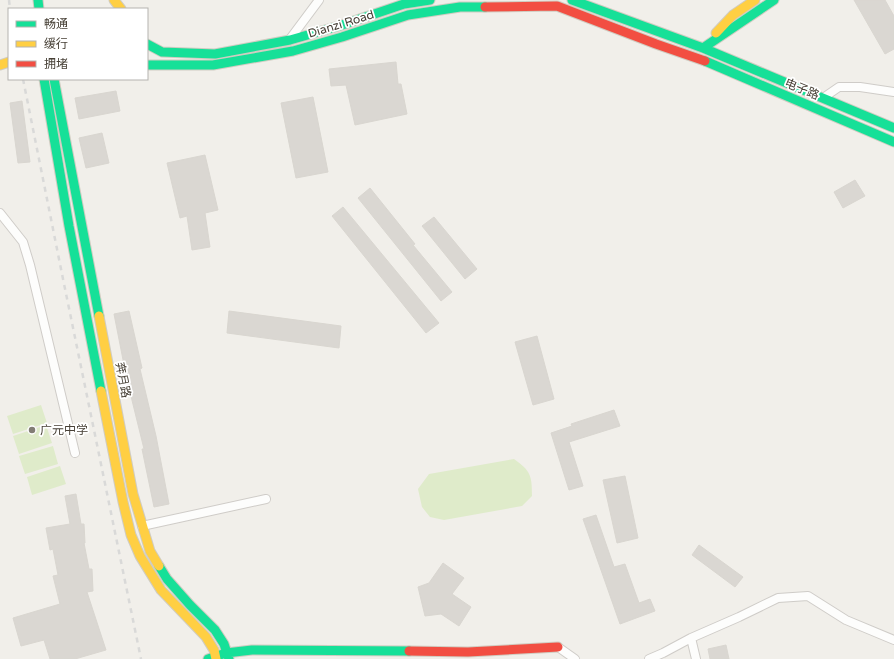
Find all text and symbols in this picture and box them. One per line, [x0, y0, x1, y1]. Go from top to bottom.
street label: Dianzi Road [306, 7, 376, 41]
legend [8, 8, 148, 80]
text: 畅通 [44, 17, 68, 31]
text: 缓行 [44, 37, 68, 51]
text: 拥堵 [44, 57, 68, 71]
street label: 电子路 [783, 76, 821, 102]
street label: 奔月路 [113, 361, 133, 399]
place label: 广元中学 [40, 423, 88, 437]
marker: 广元中学 [27, 425, 37, 435]

